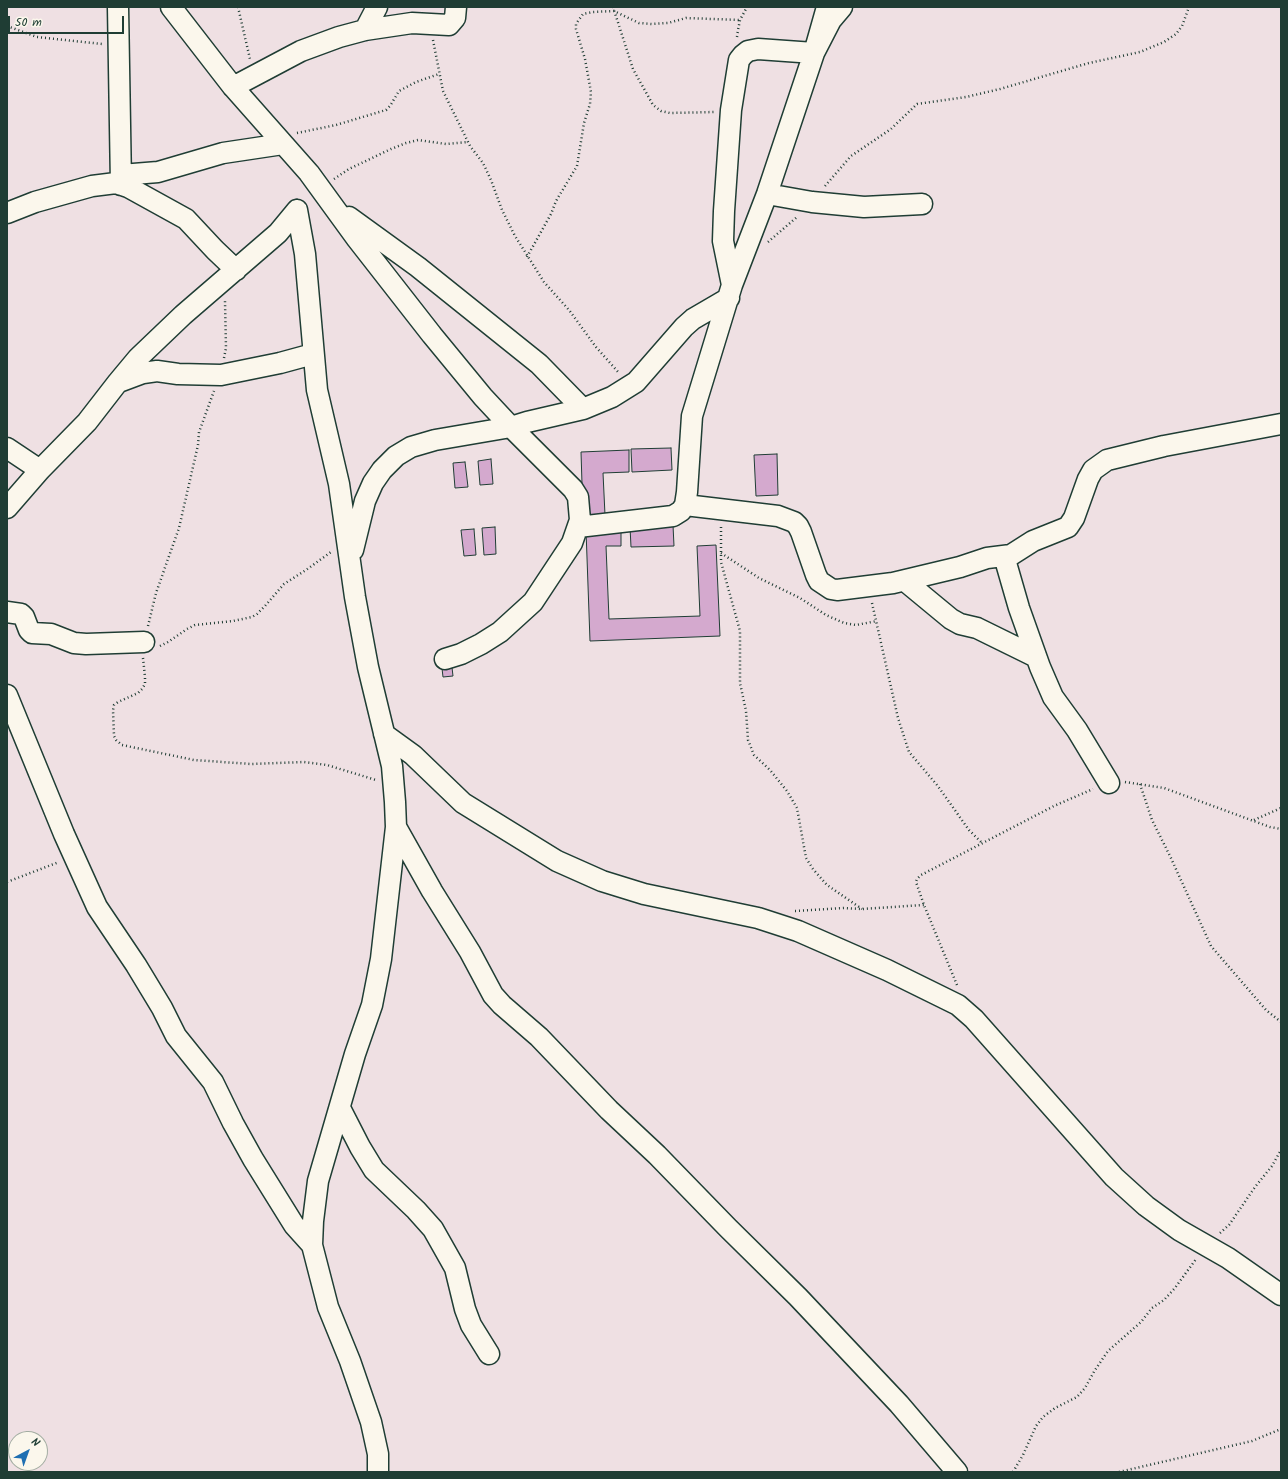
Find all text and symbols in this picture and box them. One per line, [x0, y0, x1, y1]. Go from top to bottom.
scale bar [10, 8, 126, 34]
text: 50 m [15, 13, 42, 32]
north arrow [8, 1431, 48, 1471]
text: N [27, 1434, 44, 1452]

